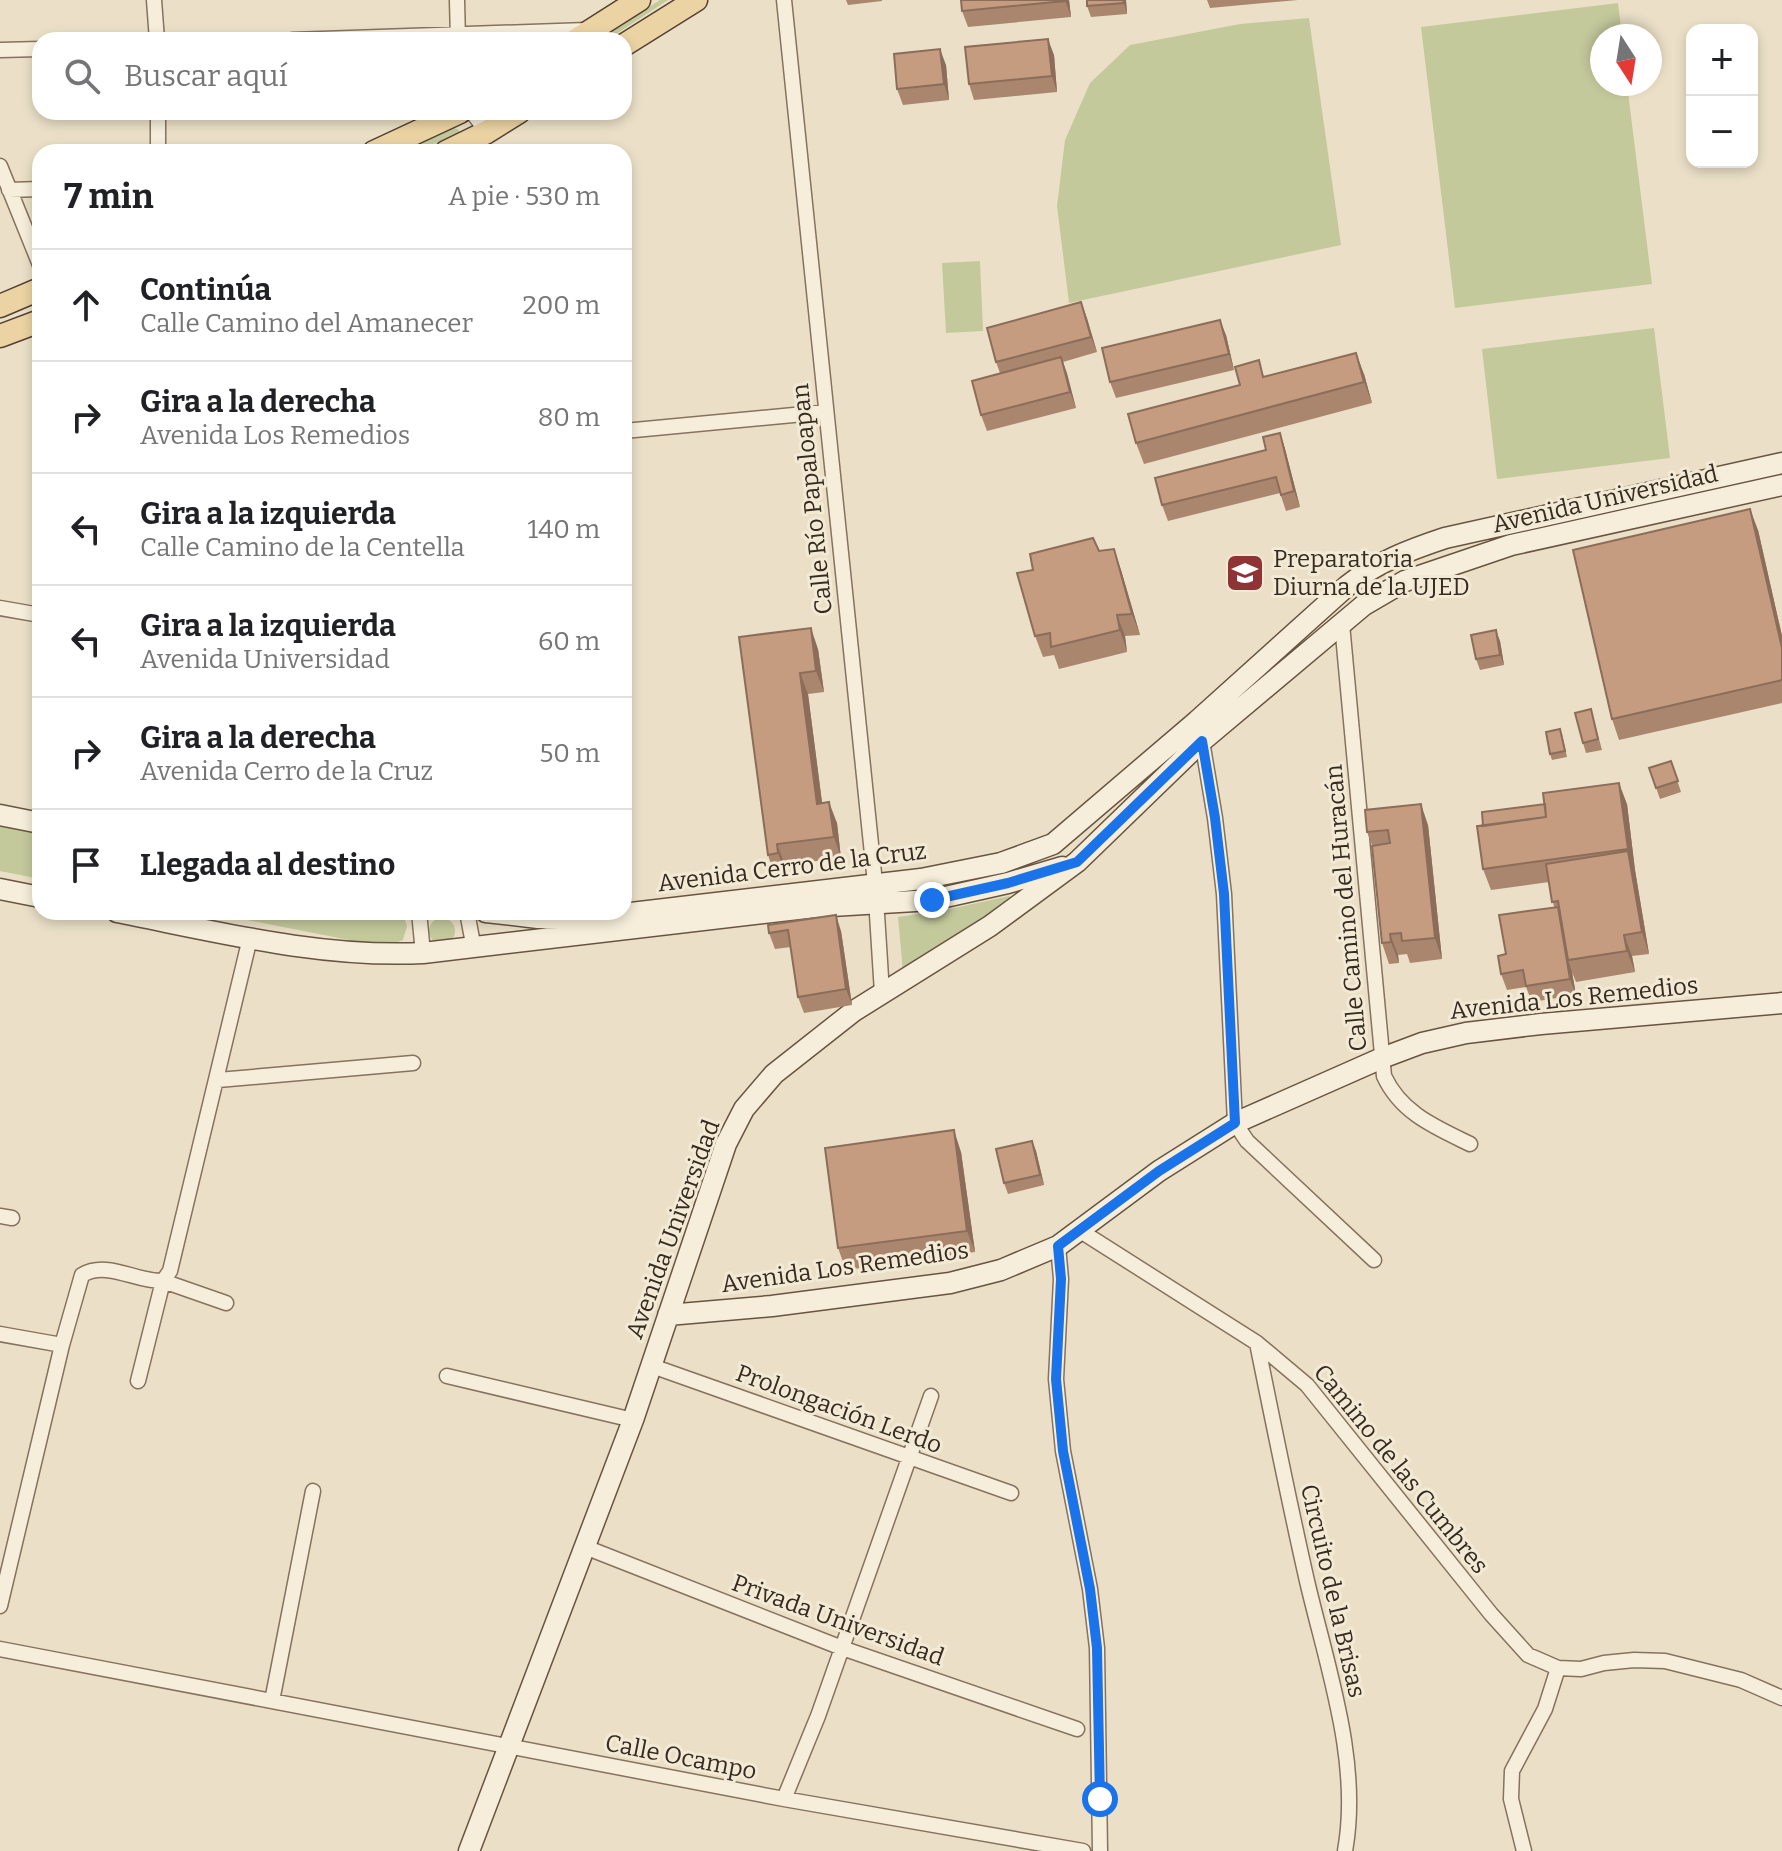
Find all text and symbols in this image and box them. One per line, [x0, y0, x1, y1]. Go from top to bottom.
north arrow [1590, 24, 1662, 96]
map controls [1686, 24, 1758, 168]
button: + [1686, 24, 1758, 96]
search box [32, 32, 632, 120]
icon: search [60, 54, 104, 98]
text: Buscar aquí [124, 58, 288, 94]
button: − [1686, 96, 1758, 168]
text: 7 min [64, 176, 154, 217]
text: A pie · 530 m [448, 181, 600, 212]
text: Continúa [140, 272, 271, 308]
icon: ahead [64, 283, 108, 327]
text: 200 m [523, 290, 600, 321]
text: Calle Camino del Amanecer [140, 308, 473, 339]
street label: Calle Río Papaloapan [786, 382, 838, 616]
text: Gira a la derecha [140, 384, 376, 420]
icon: right [64, 395, 108, 439]
text: 80 m [538, 402, 600, 433]
text: Avenida Los Remedios [140, 420, 410, 451]
street label: Avenida Universidad [1489, 459, 1721, 539]
text: Gira a la izquierda [140, 496, 396, 532]
icon: left [64, 507, 108, 551]
text: 140 m [528, 514, 600, 545]
text: Calle Camino de la Centella [140, 532, 465, 563]
place label: Preparatoria Diurna de la UJED [1273, 545, 1470, 601]
school or university icon: Preparatoria Diurna de la UJED [1224, 552, 1266, 594]
text: Gira a la izquierda [140, 608, 396, 644]
icon: left [64, 619, 108, 663]
text: 60 m [538, 626, 600, 657]
text: Avenida Universidad [140, 644, 390, 675]
text: Gira a la derecha [140, 720, 376, 756]
icon: right [64, 731, 108, 775]
text: 50 m [539, 738, 600, 769]
text: Avenida Cerro de la Cruz [140, 756, 433, 787]
street label: Calle Camino del Huracán [1319, 763, 1373, 1053]
street label: Avenida Cerro de la Cruz [656, 837, 928, 897]
icon: arrive [64, 843, 108, 887]
text: Llegada al destino [140, 847, 395, 883]
route end [914, 882, 950, 918]
street label: Avenida Los Remedios [1448, 971, 1700, 1025]
street label: Avenida Universidad [620, 1116, 726, 1342]
street label: Avenida Los Remedios [720, 1236, 970, 1298]
street label: Prolongación Lerdo [732, 1359, 946, 1459]
street label: Camino de las Cumbres [1308, 1359, 1494, 1579]
street label: Circuito de la Brisas [1295, 1482, 1371, 1700]
street label: Privada Universidad [728, 1569, 948, 1671]
street label: Calle Ocampo [603, 1729, 759, 1785]
route start [1082, 1781, 1118, 1817]

